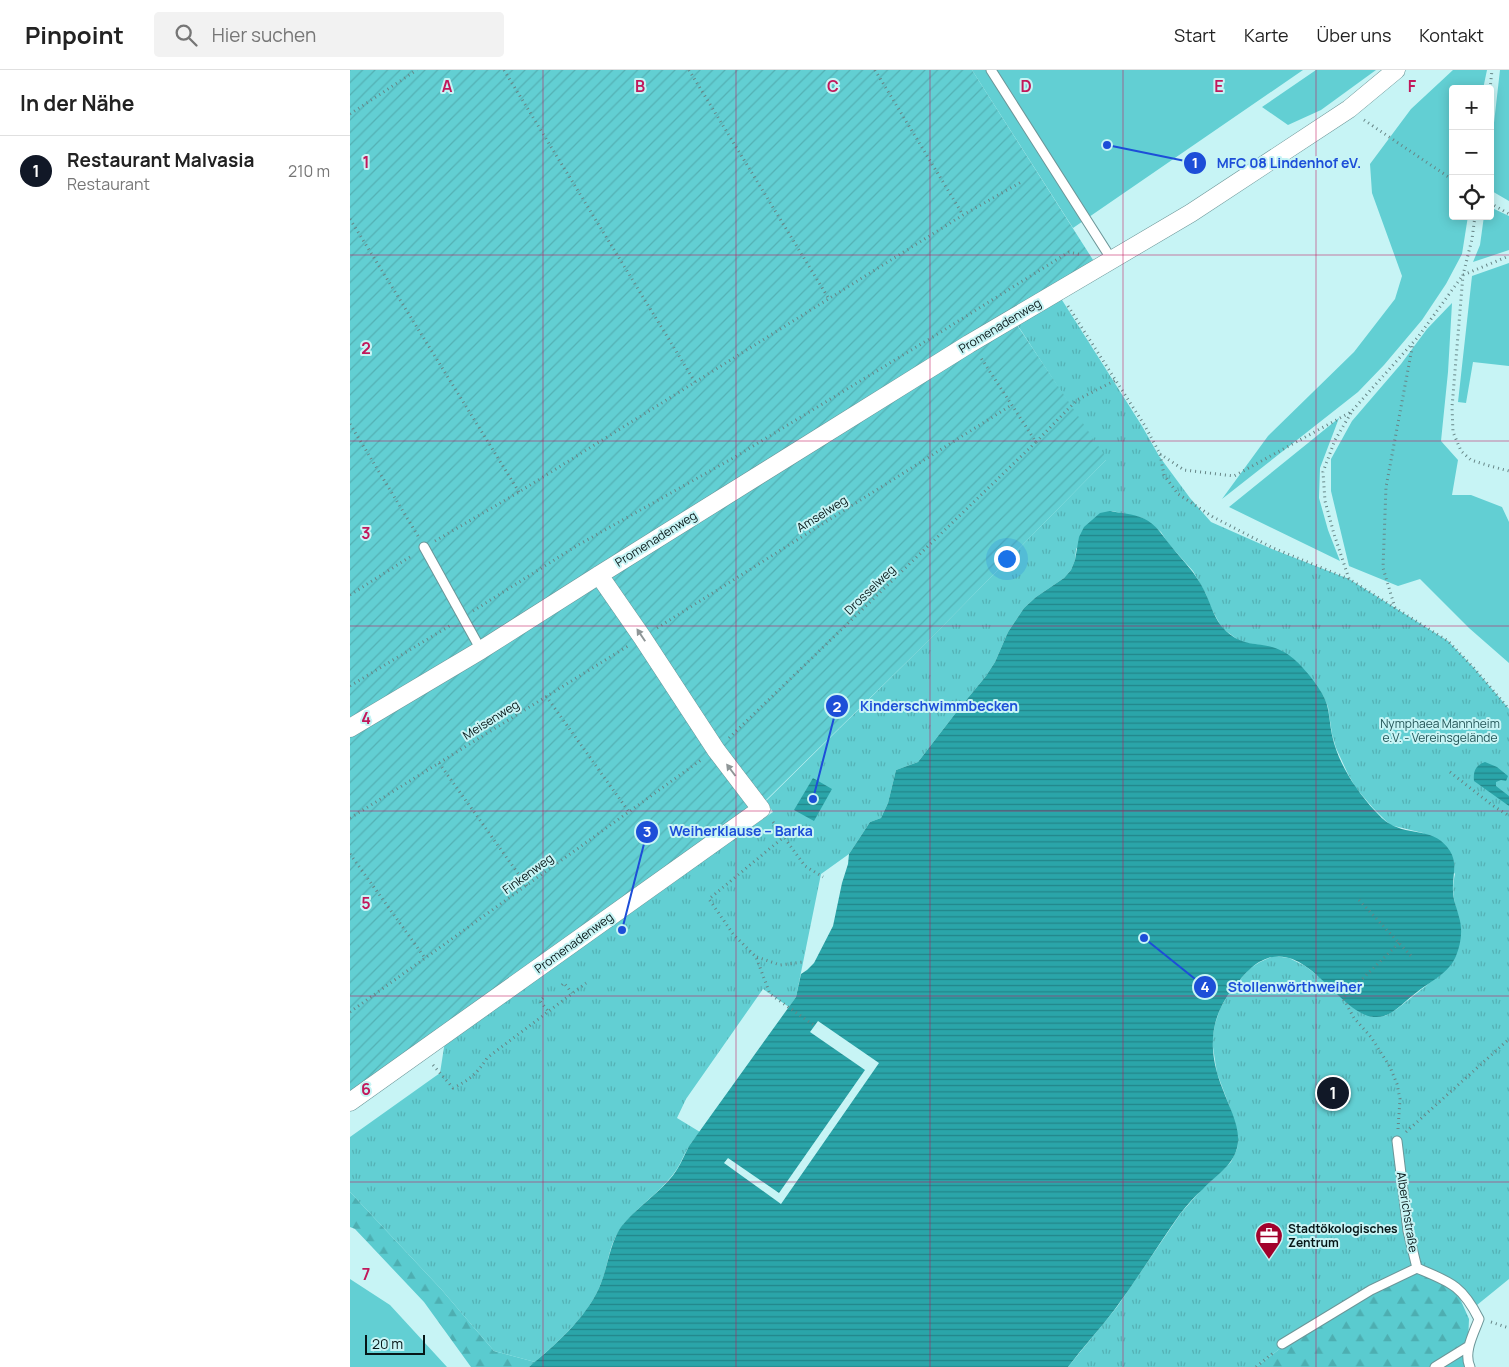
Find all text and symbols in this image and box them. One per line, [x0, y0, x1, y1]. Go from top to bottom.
search box [154, 12, 504, 57]
text: Pinpoint [25, 18, 124, 51]
icon: search [172, 21, 200, 49]
text: Hier suchen [212, 22, 316, 48]
text: Start [1174, 23, 1216, 47]
text: Karte [1244, 23, 1289, 47]
text: Über uns [1317, 23, 1391, 47]
text: Kontakt [1419, 23, 1484, 47]
text: A [442, 75, 453, 97]
text: B [635, 75, 645, 97]
text: C [827, 75, 839, 97]
text: D [1020, 75, 1032, 97]
text: E [1214, 75, 1224, 97]
text: F [1408, 75, 1417, 97]
map controls [1449, 85, 1494, 220]
button: + [1449, 85, 1494, 130]
text: In der Nähe [20, 89, 134, 117]
button: − [1449, 130, 1494, 175]
text: Restaurant Malvasia [67, 147, 254, 173]
callout: MFC 08 Lindenhof eV. [1182, 148, 1372, 177]
text: 1 [362, 151, 370, 173]
text: 1 [1192, 152, 1198, 173]
text: MFC 08 Lindenhof eV. [1217, 153, 1361, 172]
text: 1 [32, 160, 40, 182]
text: 210 m [288, 160, 330, 182]
text: Restaurant [67, 173, 150, 195]
button: locate [1449, 175, 1494, 220]
street label: Promenadenweg [955, 294, 1044, 357]
text: 2 [361, 337, 371, 359]
street label: Amselweg [793, 491, 850, 536]
street label: Promenadenweg [612, 507, 700, 571]
text: 3 [361, 522, 371, 544]
your location [994, 546, 1020, 572]
street label: Drosselweg [840, 561, 899, 618]
one-way arrow [636, 629, 646, 642]
callout: Kinderschwimmbecken [825, 692, 1028, 721]
street label: Meisenweg [459, 696, 522, 744]
text: 2 [833, 696, 842, 717]
text: Kinderschwimmbecken [860, 696, 1018, 715]
text: 4 [361, 707, 371, 729]
park label: Nymphaea Mannheim e.V. - Vereinsgelände [1380, 715, 1500, 746]
one-way arrow [726, 764, 737, 777]
callout: Weiherklause – Barka [635, 817, 823, 846]
text: 3 [643, 821, 651, 842]
text: Weiherklause – Barka [669, 821, 813, 840]
street label: Finkenweg [499, 849, 557, 898]
text: 5 [361, 892, 371, 914]
street label: Promenadenweg [531, 908, 617, 977]
callout: Stollenwörthweiher [1193, 973, 1372, 1002]
text: 4 [1200, 976, 1210, 997]
text: Stollenwörthweiher [1228, 977, 1363, 996]
pin: 1 [1317, 1074, 1349, 1112]
text: 6 [361, 1078, 371, 1100]
street label: Alberichstraße [1393, 1170, 1422, 1253]
place label: Stadtökologisches Zentrum [1288, 1220, 1398, 1251]
office icon: Stadtökologisches Zentrum [1254, 1221, 1284, 1260]
text: 7 [362, 1263, 370, 1285]
scale bar [365, 1332, 425, 1355]
text: 20 m [372, 1334, 403, 1353]

